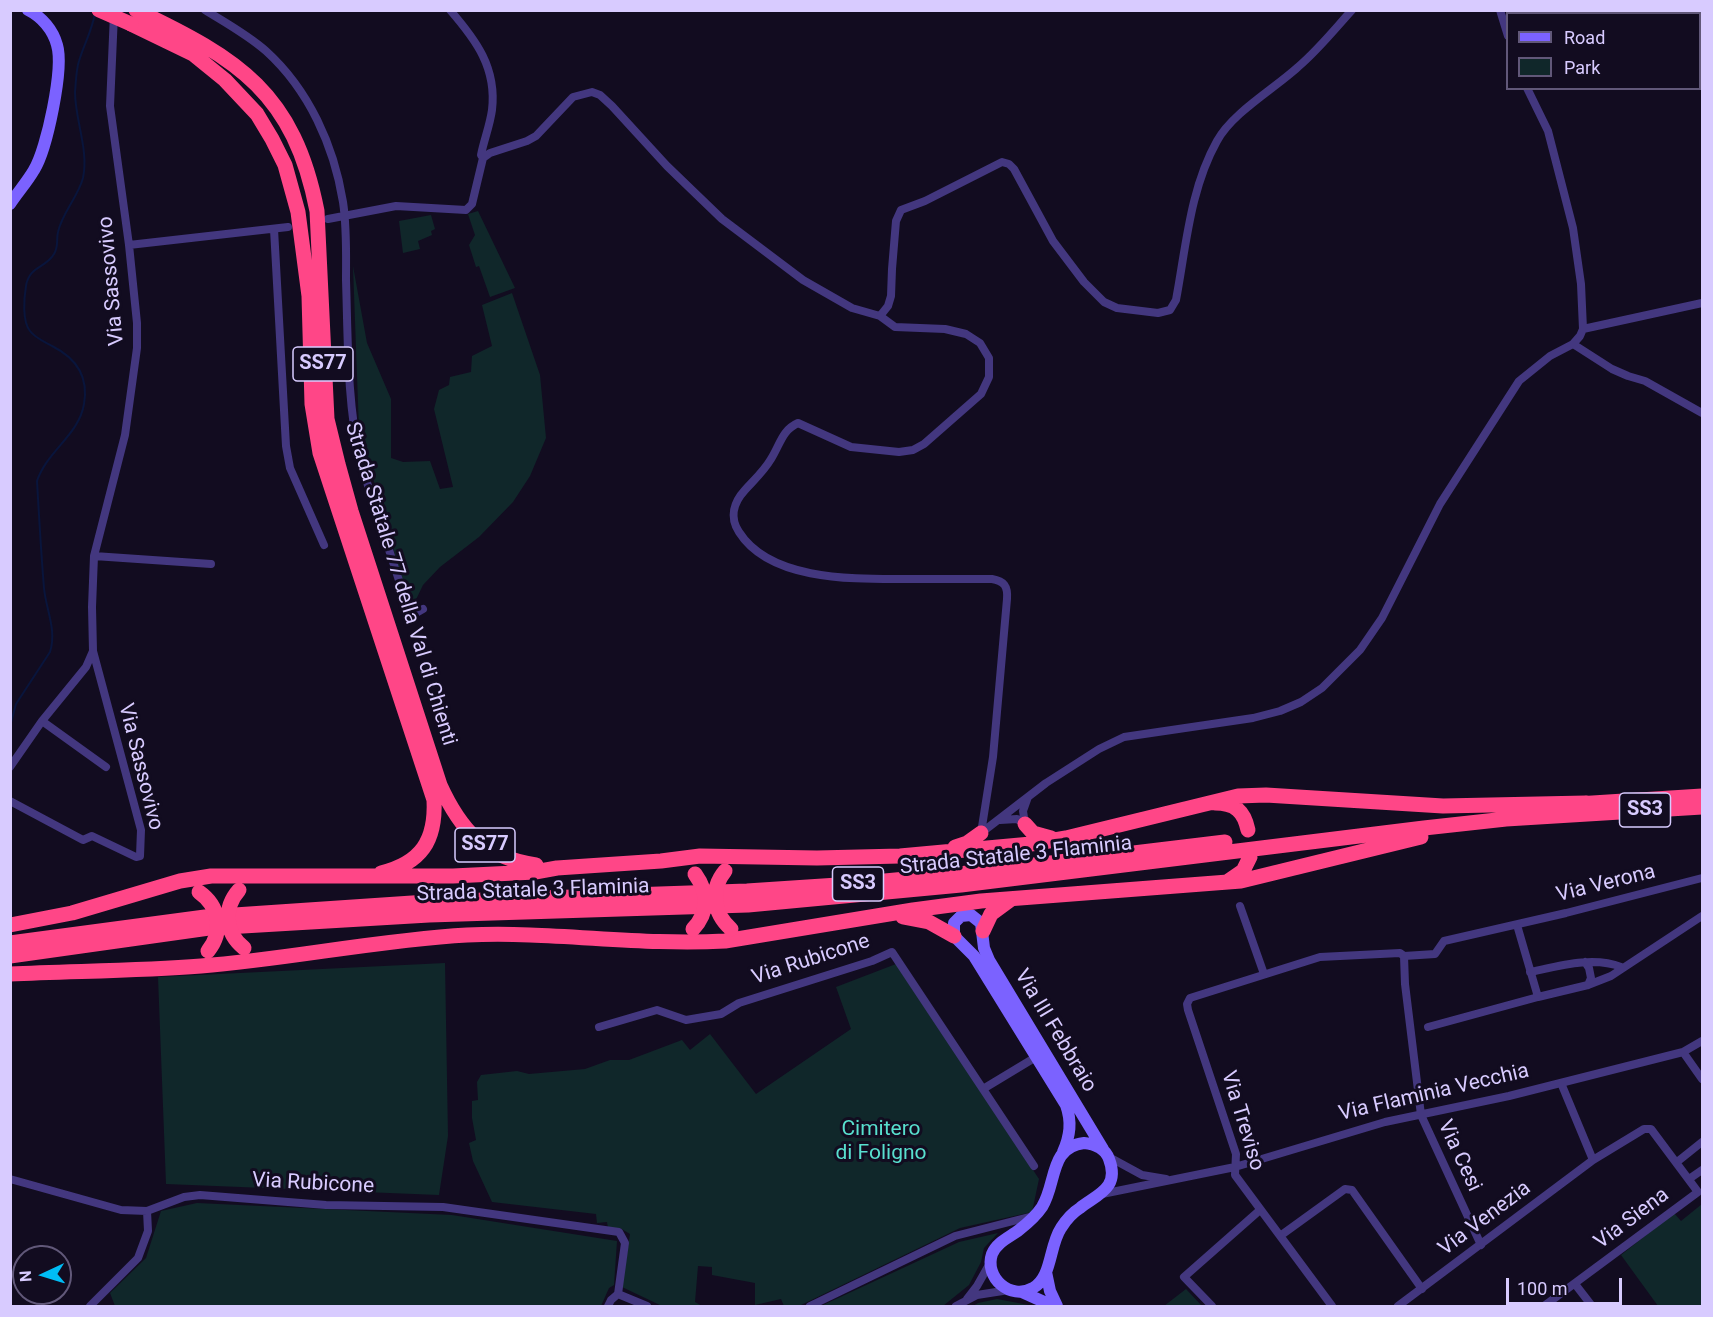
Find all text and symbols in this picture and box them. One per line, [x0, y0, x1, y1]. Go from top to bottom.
legend [1506, 12, 1701, 90]
text: Road [1564, 27, 1605, 48]
text: Park [1564, 57, 1600, 78]
street label: Via Sassovivo [94, 215, 130, 347]
road number: SS77 [293, 347, 353, 381]
street label: Strada Statale 77 della Val di Chienti [339, 419, 461, 749]
street label: Via Sassovivo [112, 701, 168, 833]
road number: SS3 [1620, 793, 1670, 827]
road number: SS77 [455, 828, 515, 862]
street label: Strada Statale 3 Flaminia [899, 831, 1133, 881]
street label: Via Verona [1554, 860, 1658, 908]
road number: SS3 [832, 867, 884, 901]
street label: Strada Statale 3 Flaminia [416, 874, 650, 908]
street label: Via Rubicone [749, 929, 873, 991]
street label: Via III Febbraio [1008, 965, 1102, 1097]
street label: Via Flaminia Vecchia [1337, 1059, 1531, 1127]
street label: Via Treviso [1215, 1068, 1269, 1174]
street label: Via Cesi [1432, 1116, 1486, 1196]
park label: Cimitero di Foligno [835, 1117, 927, 1167]
street label: Via Rubicone [251, 1168, 375, 1200]
street label: Via Venezia [1434, 1176, 1536, 1262]
street label: Via Siena [1590, 1183, 1674, 1255]
north arrow [12, 1245, 72, 1305]
scale bar [1509, 1266, 1624, 1304]
text: N [16, 1270, 35, 1282]
text: 100 m [1517, 1278, 1568, 1299]

